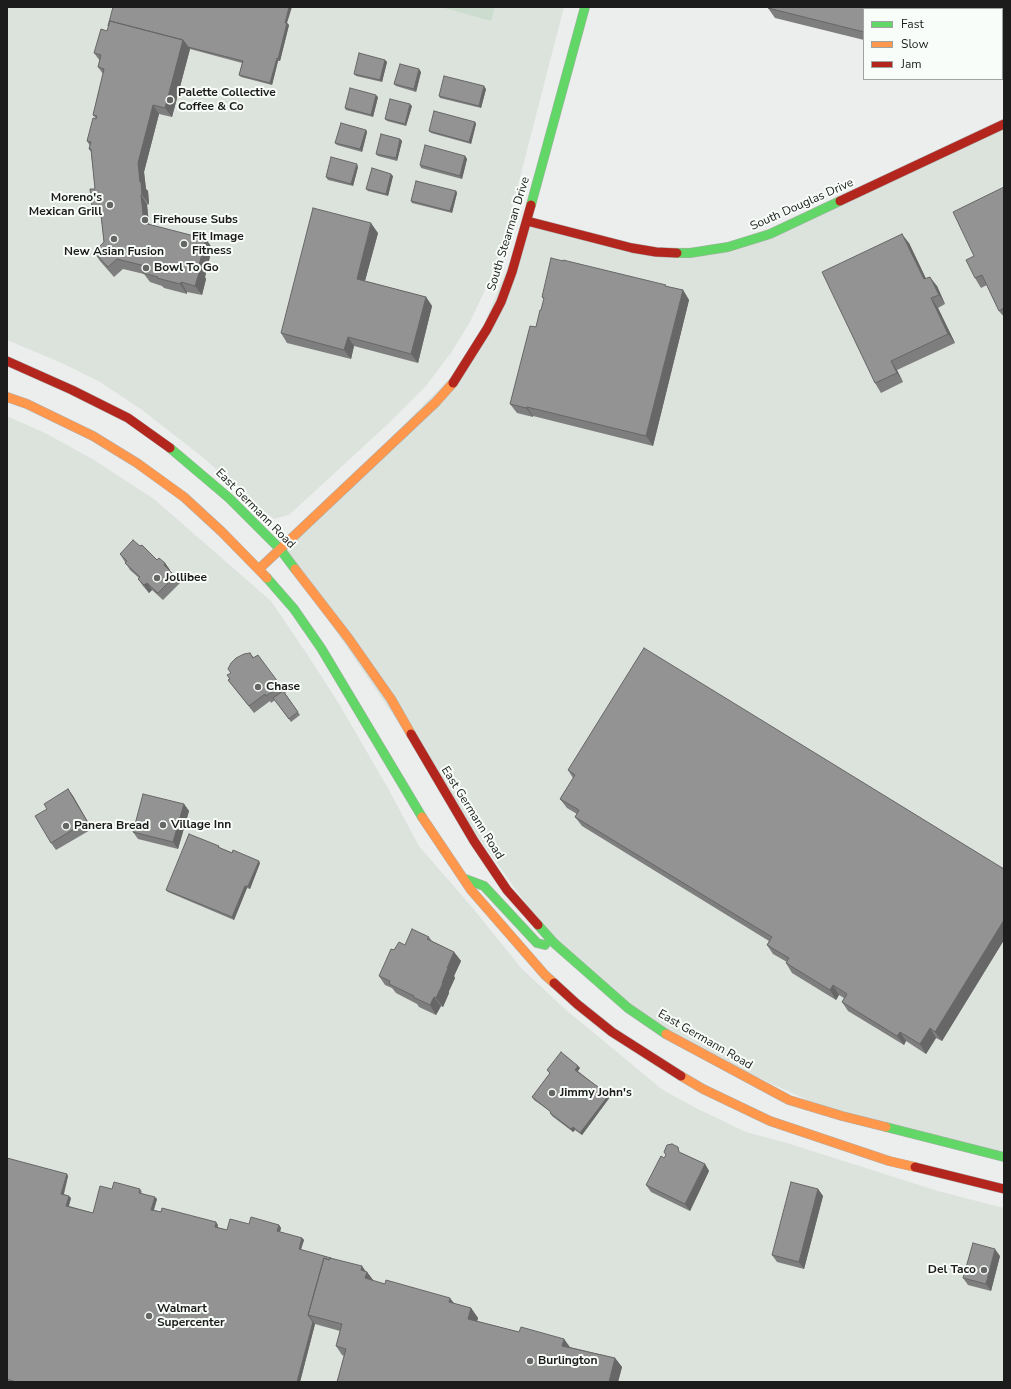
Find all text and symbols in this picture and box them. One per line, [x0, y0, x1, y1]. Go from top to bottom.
legend [863, 8, 1003, 80]
text: Fast [901, 16, 924, 32]
text: Slow [901, 36, 929, 52]
text: Jam [901, 56, 922, 72]
place label: Palette Collective Coffee & Co [178, 86, 276, 114]
marker: Palette Collective Coffee & Co [165, 95, 175, 105]
street label: South Stearman Drive [485, 175, 533, 293]
street label: South Douglas Drive [748, 176, 856, 234]
place label: Moreno's Mexican Grill [29, 191, 102, 219]
marker: Moreno's Mexican Grill [105, 200, 115, 210]
place label: Firehouse Subs [153, 213, 238, 227]
marker: Firehouse Subs [140, 215, 150, 225]
place label: Fit Image Fitness [192, 230, 244, 258]
marker: New Asian Fusion [109, 234, 119, 244]
marker: Fit Image Fitness [179, 239, 189, 249]
place label: New Asian Fusion [64, 245, 164, 259]
place label: Bowl To Go [154, 261, 219, 275]
marker: Bowl To Go [141, 263, 151, 273]
street label: East Germann Road [212, 466, 298, 552]
place label: Jollibee [165, 571, 207, 585]
marker: Jollibee [152, 573, 162, 583]
place label: Chase [266, 680, 300, 694]
marker: Chase [253, 682, 263, 692]
street label: East Germann Road [438, 764, 506, 862]
place label: Village Inn [171, 818, 231, 832]
place label: Panera Bread [74, 819, 149, 833]
marker: Village Inn [158, 820, 168, 830]
marker: Panera Bread [61, 821, 71, 831]
street label: East Germann Road [655, 1007, 755, 1073]
place label: Jimmy John's [560, 1086, 632, 1100]
marker: Jimmy John's [547, 1088, 557, 1098]
place label: Del Taco [928, 1263, 976, 1277]
marker: Del Taco [979, 1265, 989, 1275]
place label: Walmart Supercenter [157, 1302, 225, 1330]
marker: Walmart Supercenter [144, 1311, 154, 1321]
place label: Burlington [538, 1354, 598, 1368]
marker: Burlington [525, 1356, 535, 1366]

